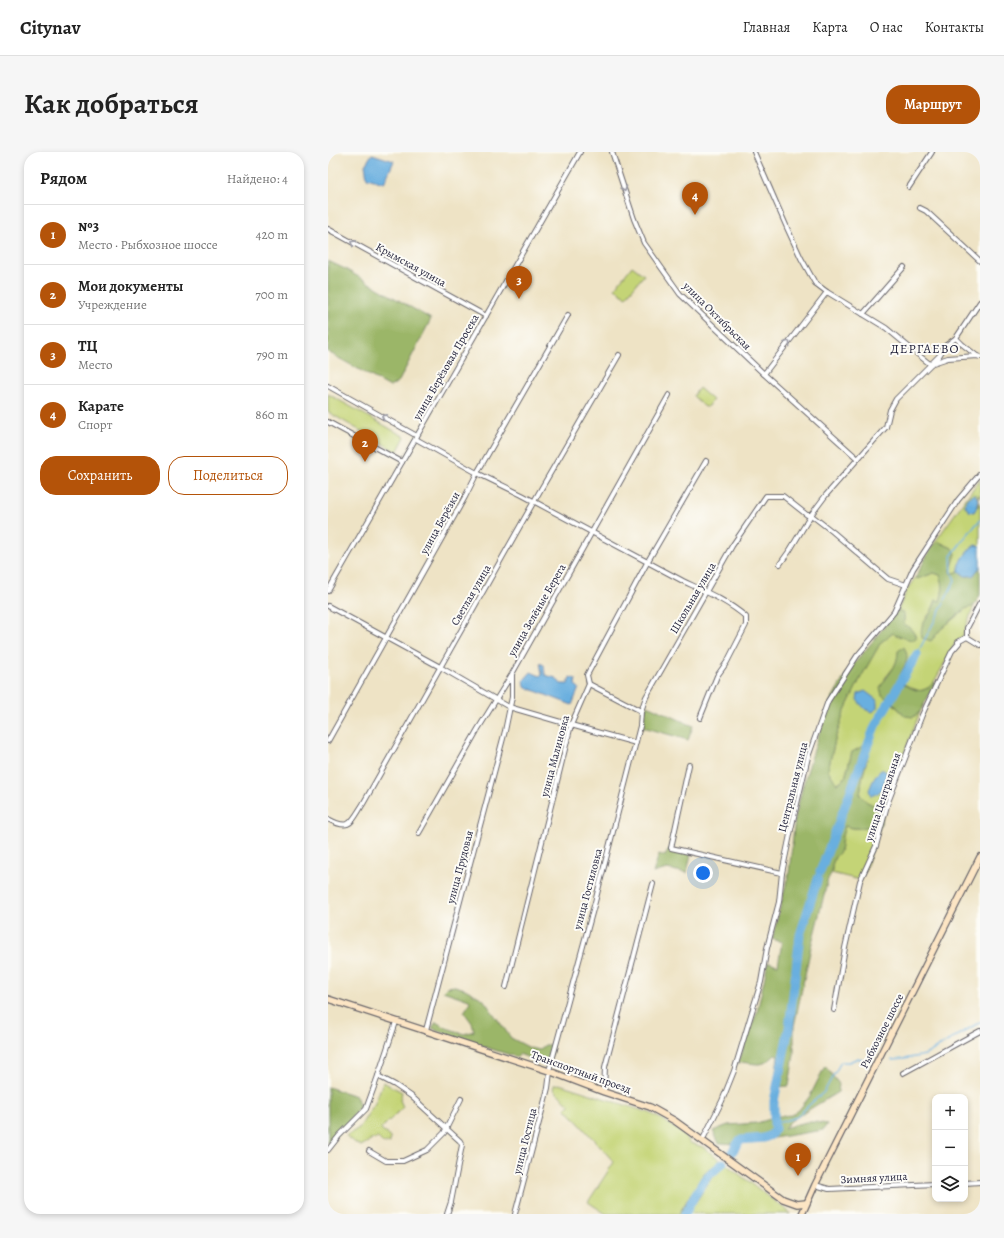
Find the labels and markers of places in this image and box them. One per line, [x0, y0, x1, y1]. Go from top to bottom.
pin: 4 [682, 182, 708, 215]
pin: 3 [506, 266, 532, 299]
pin: 2 [352, 429, 378, 462]
pin: 1 [785, 1143, 811, 1176]

